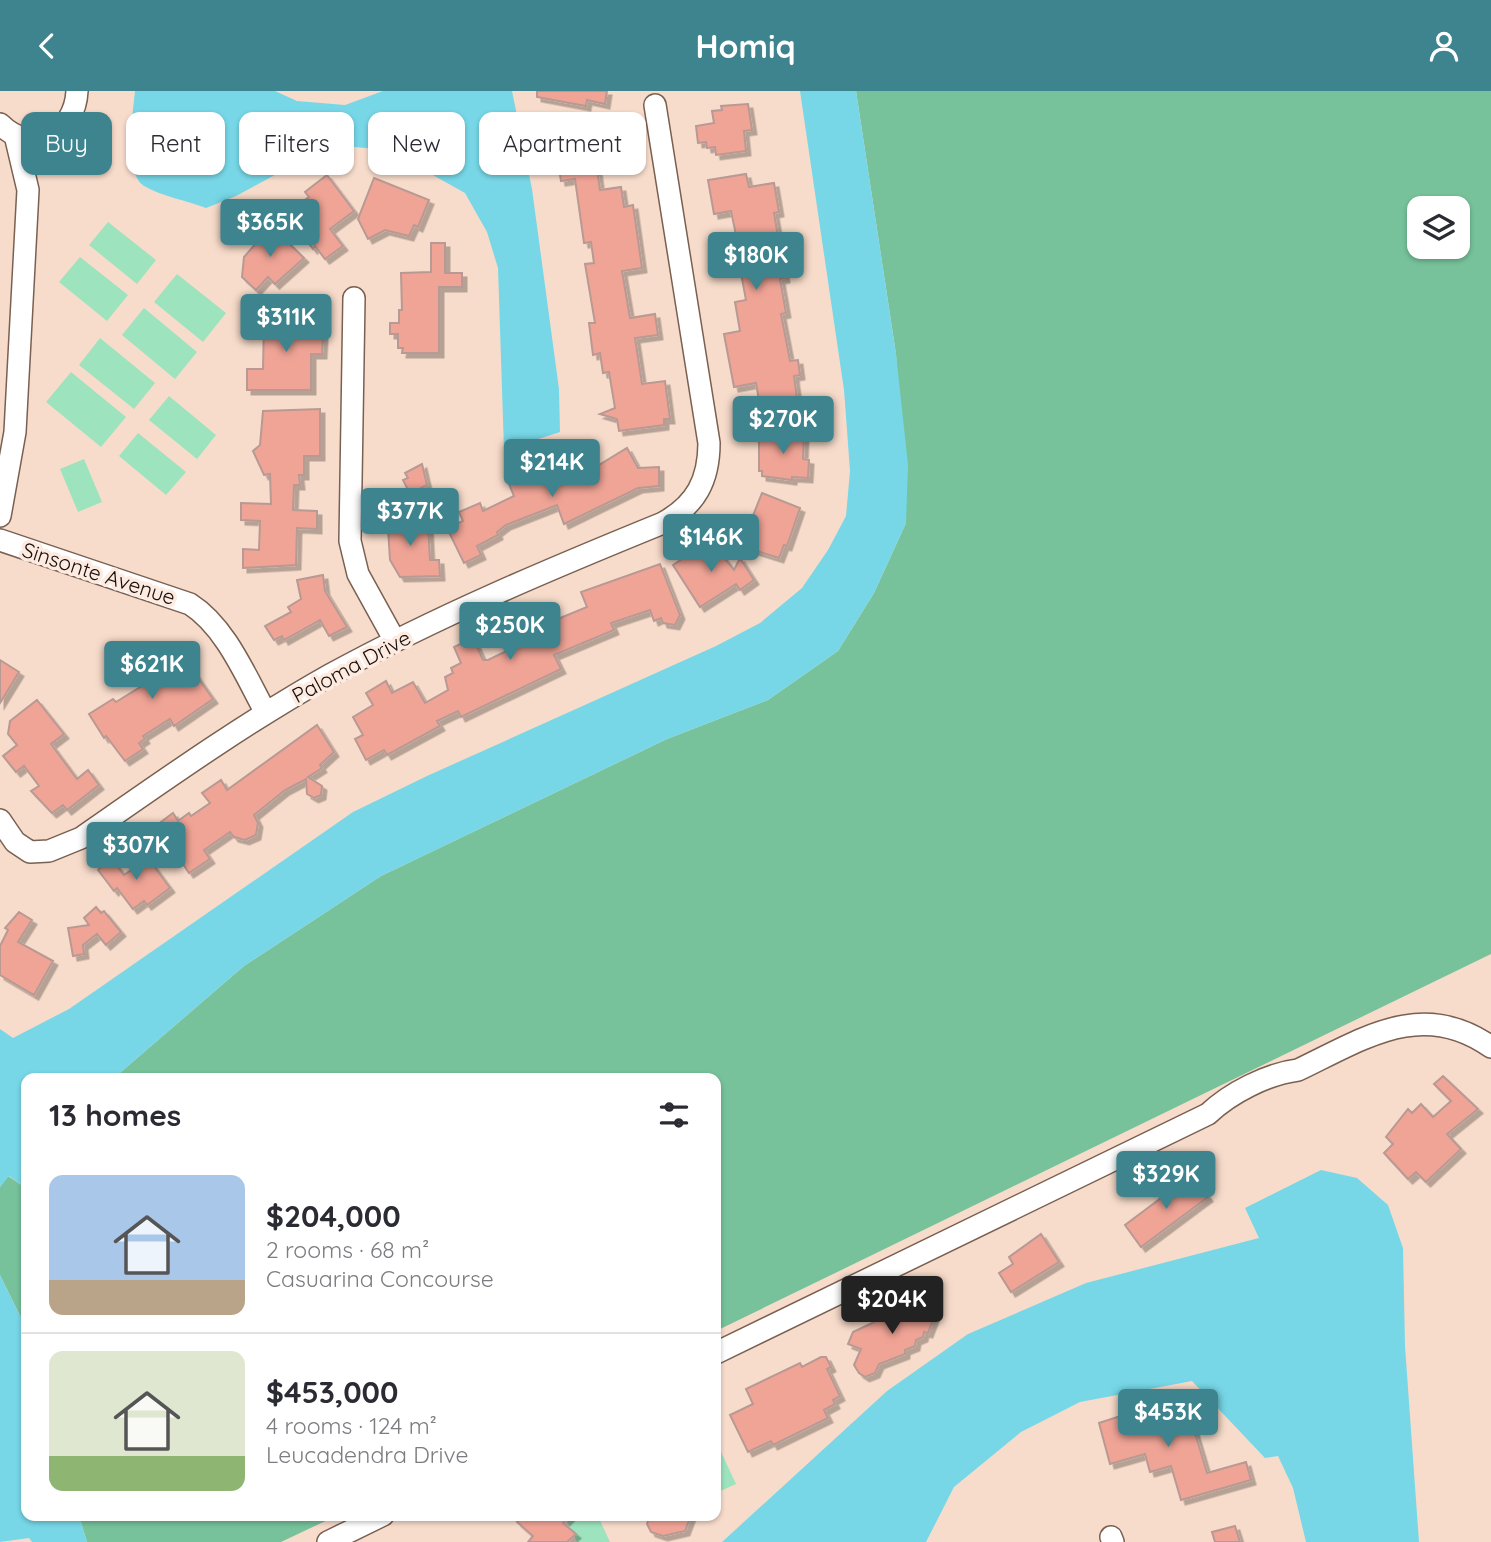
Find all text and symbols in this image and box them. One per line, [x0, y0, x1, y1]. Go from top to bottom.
text: Homiq [695, 26, 796, 66]
icon: back [28, 27, 66, 65]
icon: person [1425, 27, 1463, 65]
chip: Buy [21, 112, 112, 175]
chip: Rent [126, 112, 225, 175]
chip: Filters [239, 112, 354, 175]
chip: New [368, 112, 465, 175]
chip: Apartment [479, 112, 646, 175]
map controls [1407, 196, 1470, 259]
button: layers [1407, 196, 1470, 259]
pin: $365K [221, 199, 319, 259]
text: $365K [236, 207, 304, 236]
pin: $180K [707, 233, 805, 292]
text: $180K [724, 240, 788, 269]
pin: $311K [237, 295, 335, 354]
text: $311K [256, 302, 316, 331]
pin: $270K [734, 397, 832, 456]
text: $270K [749, 404, 817, 433]
pin: $214K [503, 439, 601, 499]
text: $214K [520, 447, 584, 476]
pin: $377K [361, 489, 459, 548]
text: $377K [377, 496, 443, 525]
pin: $146K [662, 515, 760, 574]
text: $146K [679, 522, 743, 551]
street label: Sinsonte Avenue [19, 536, 179, 610]
pin: $250K [461, 603, 559, 662]
text: $250K [475, 610, 545, 639]
street label: Paloma Drive [287, 624, 415, 708]
pin: $621K [103, 641, 201, 701]
text: $621K [120, 649, 184, 678]
pin: $307K [87, 823, 185, 882]
text: $307K [103, 830, 169, 859]
text: 13 homes [49, 1096, 181, 1134]
icon: filters [655, 1096, 693, 1134]
pin: $329K [1117, 1151, 1215, 1211]
text: $329K [1132, 1159, 1200, 1188]
text: $204,000 [266, 1197, 401, 1235]
icon: home [105, 1203, 189, 1287]
text: 2 rooms · 68 m² [266, 1235, 429, 1264]
text: Casuarina Concourse [266, 1264, 494, 1293]
pin: $204K [843, 1277, 941, 1336]
text: $204K [857, 1284, 927, 1313]
text: $453,000 [266, 1373, 398, 1411]
icon: home [105, 1379, 189, 1463]
pin: $453K [1119, 1389, 1217, 1449]
text: $453K [1134, 1397, 1202, 1426]
text: 4 rooms · 124 m² [266, 1411, 437, 1440]
text: Leucadendra Drive [266, 1440, 469, 1469]

